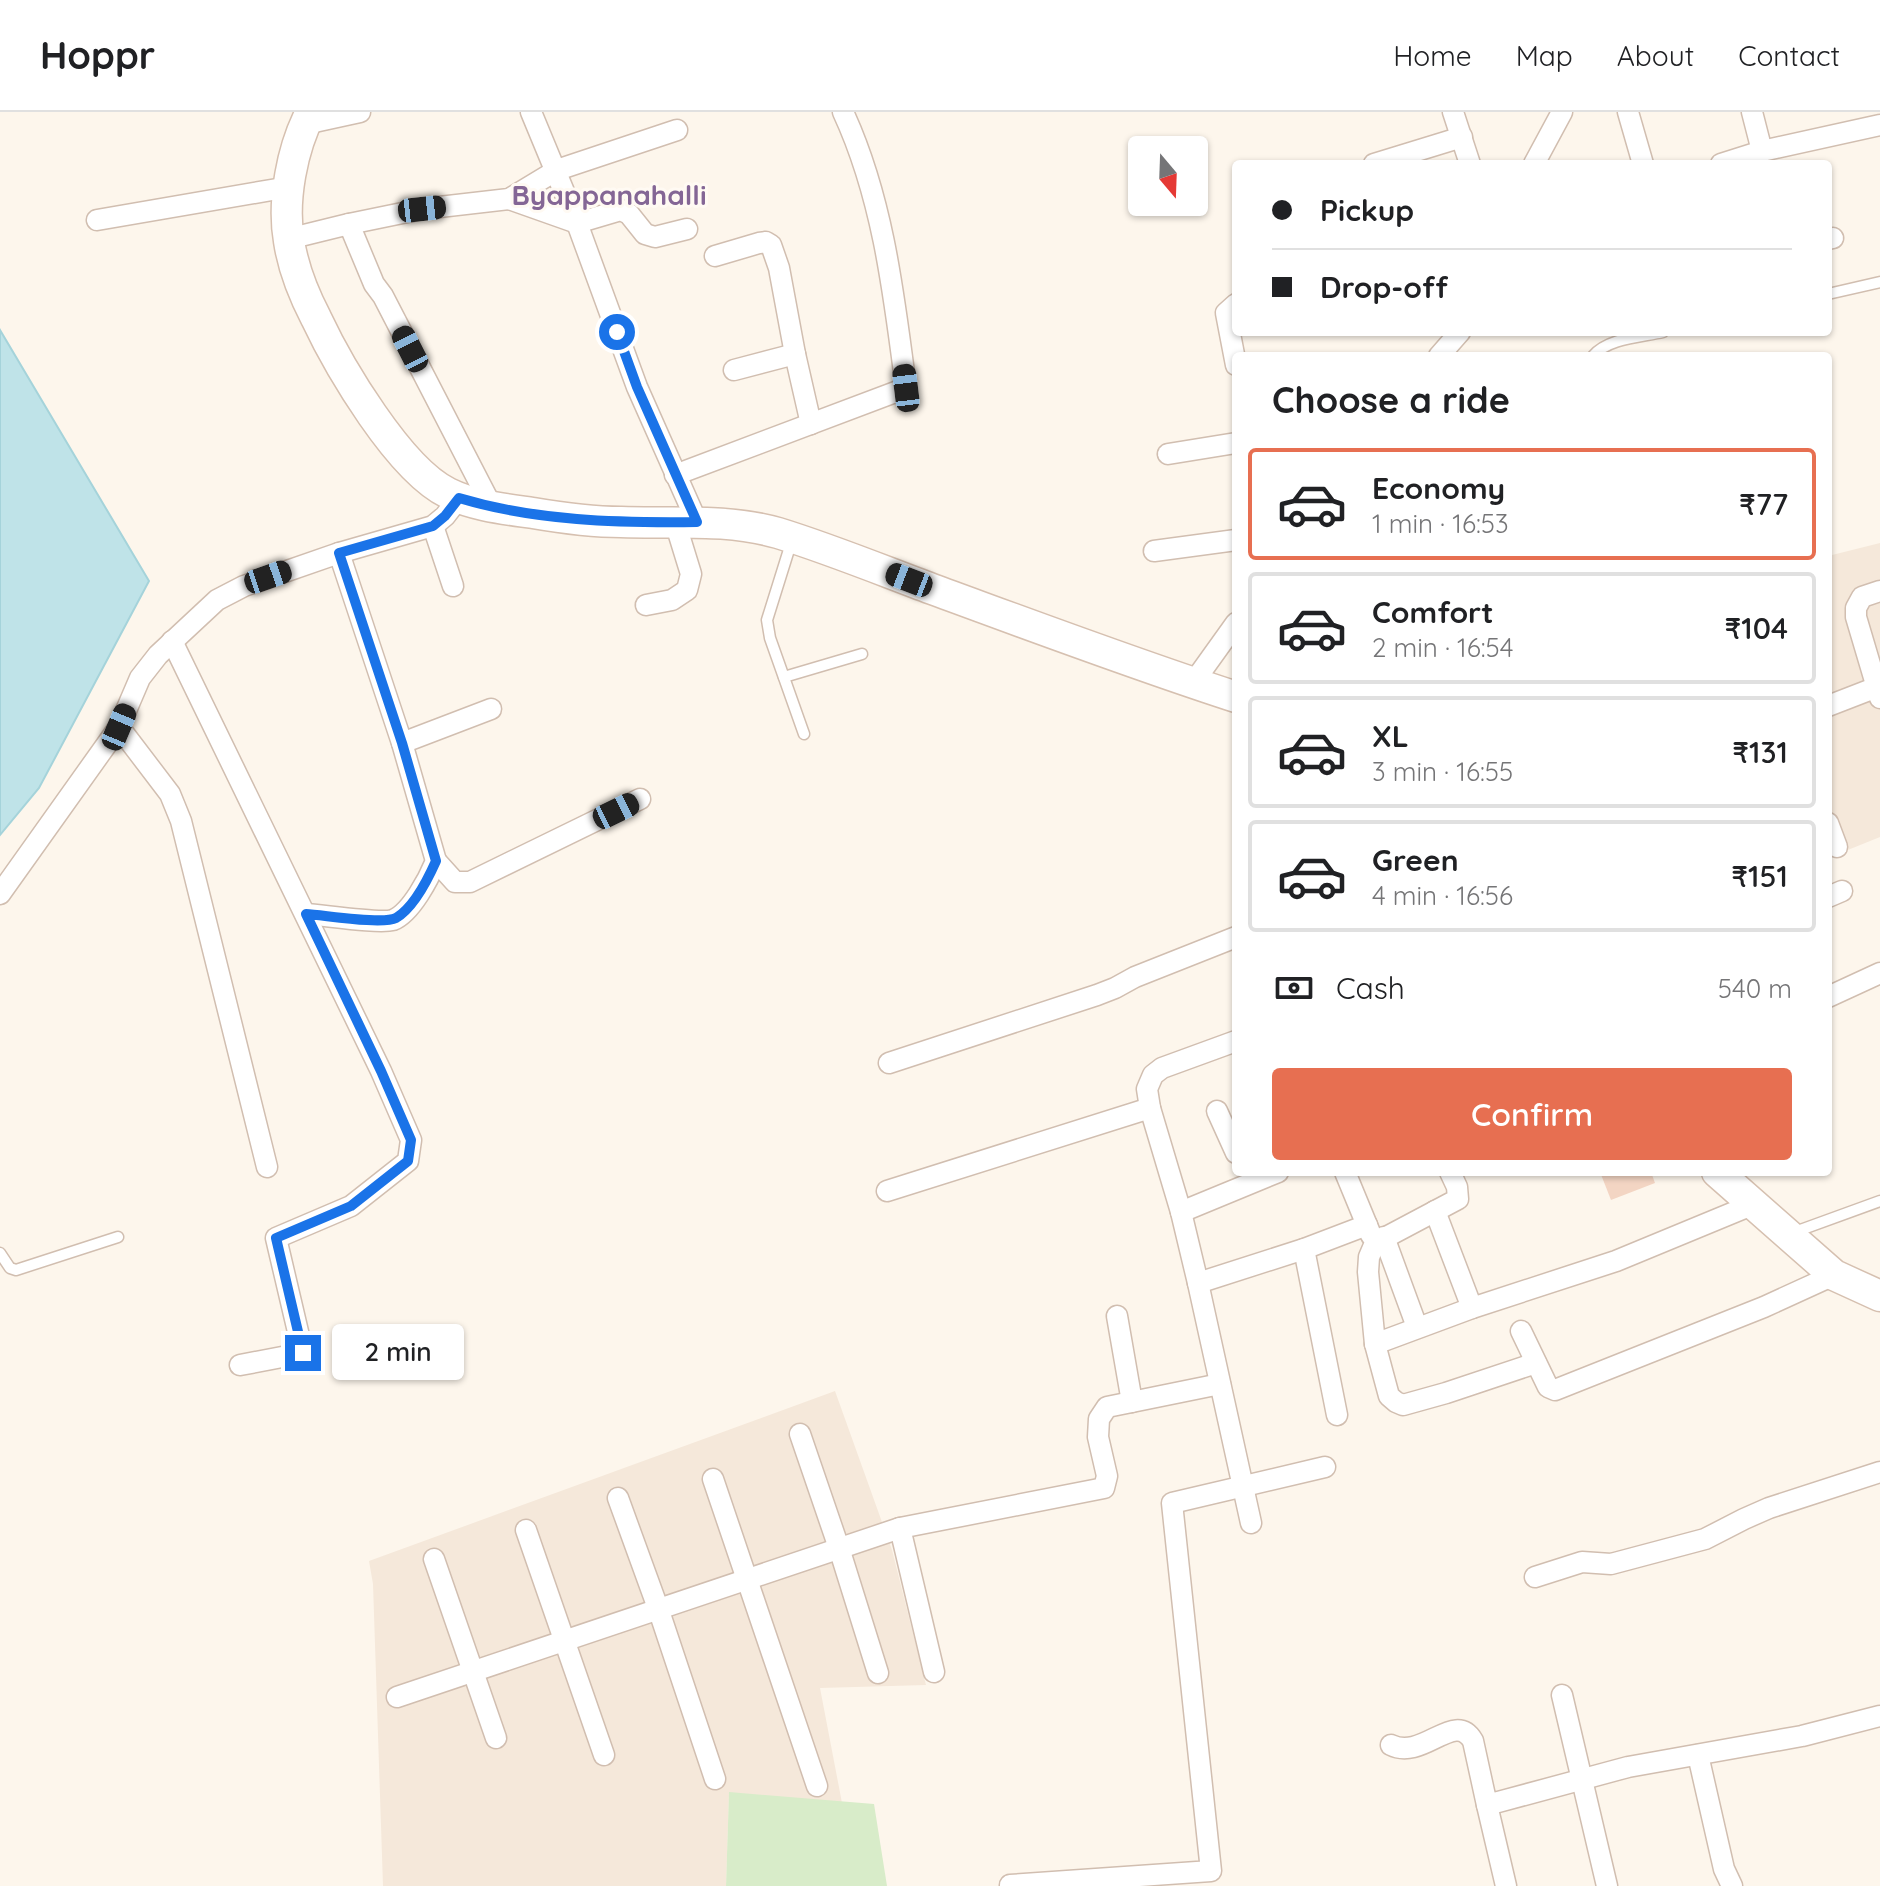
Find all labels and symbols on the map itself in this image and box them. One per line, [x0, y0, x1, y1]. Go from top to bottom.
north arrow [1128, 136, 1208, 216]
district label: Byappanahalli [511, 177, 707, 212]
car [397, 195, 447, 223]
route start [599, 314, 635, 350]
car [388, 322, 432, 376]
car [891, 363, 921, 413]
car [241, 558, 295, 596]
car [882, 560, 936, 600]
car [99, 700, 139, 754]
car [589, 790, 643, 832]
callout: 2 min [331, 1325, 463, 1381]
route end [285, 1335, 321, 1371]

